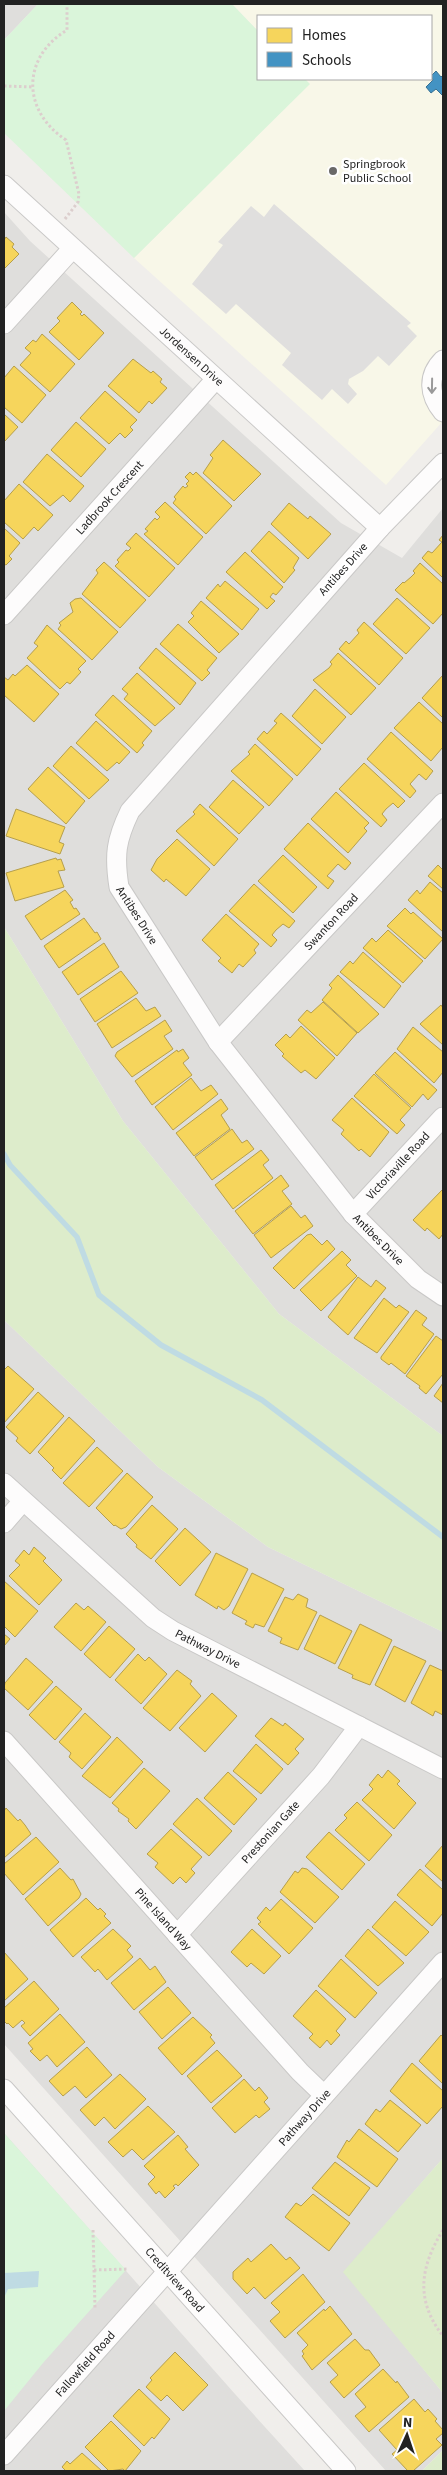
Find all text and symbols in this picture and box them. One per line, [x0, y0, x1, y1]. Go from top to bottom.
legend [257, 15, 432, 80]
text: Homes [302, 25, 346, 46]
text: Schools [302, 50, 351, 71]
place label: Springbrook Public School [343, 156, 411, 187]
marker: Springbrook Public School [327, 165, 339, 177]
street label: Jordensen Drive [155, 323, 227, 390]
one-way arrow [428, 378, 437, 394]
street label: Ladbrook Crescent [72, 457, 148, 539]
street label: Antibes Drive [315, 539, 372, 600]
street label: Antibes Drive [112, 883, 162, 948]
street label: Swanton Road [300, 890, 363, 955]
street label: Victoriaville Road [362, 1128, 434, 1204]
street label: Antibes Drive [349, 1210, 407, 1269]
street label: Pathway Drive [172, 1625, 243, 1673]
street label: Prestonian Gate [238, 1797, 304, 1868]
street label: Pine Island Way [130, 1885, 196, 1955]
street label: Pathway Drive [275, 2085, 335, 2150]
street label: Creditview Road [141, 2244, 208, 2316]
street label: Fallowfield Road [51, 2328, 120, 2401]
north arrow [382, 2410, 432, 2460]
text: N [402, 2413, 413, 2433]

